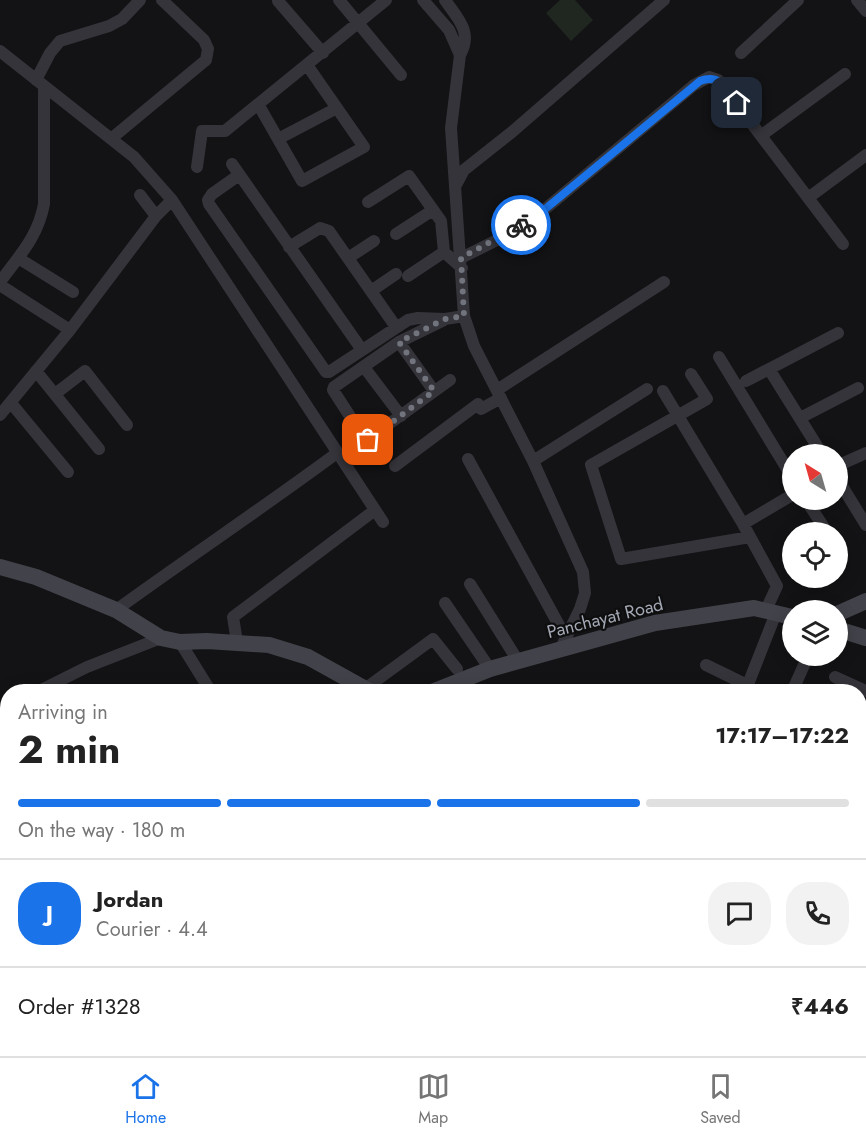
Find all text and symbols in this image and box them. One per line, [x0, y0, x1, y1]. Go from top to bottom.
pin [711, 77, 762, 128]
icon: home [720, 86, 753, 119]
courier [491, 195, 551, 255]
icon: bike [505, 209, 538, 242]
pin [342, 414, 393, 465]
icon: bag [351, 423, 384, 456]
north arrow [782, 444, 848, 510]
map controls [782, 444, 848, 666]
button: locate [782, 522, 848, 588]
street label: Panchayat Road [544, 591, 666, 645]
button: layers [782, 600, 848, 666]
text: Arriving in [18, 698, 108, 727]
text: 17:17–17:22 [715, 719, 849, 751]
text: 2 min [18, 721, 120, 778]
text: On the way · 180 m [18, 816, 185, 845]
button: chat [708, 882, 771, 945]
button: phone [786, 882, 849, 945]
text: Jordan [96, 883, 163, 915]
text: J [46, 897, 53, 929]
text: Courier · 4.4 [96, 915, 208, 944]
text: Order #1328 [18, 990, 141, 1022]
text: ₹446 [791, 990, 849, 1022]
tab: Home [125, 1070, 166, 1129]
tab: Map [417, 1070, 450, 1129]
tab: Saved [700, 1070, 741, 1129]

